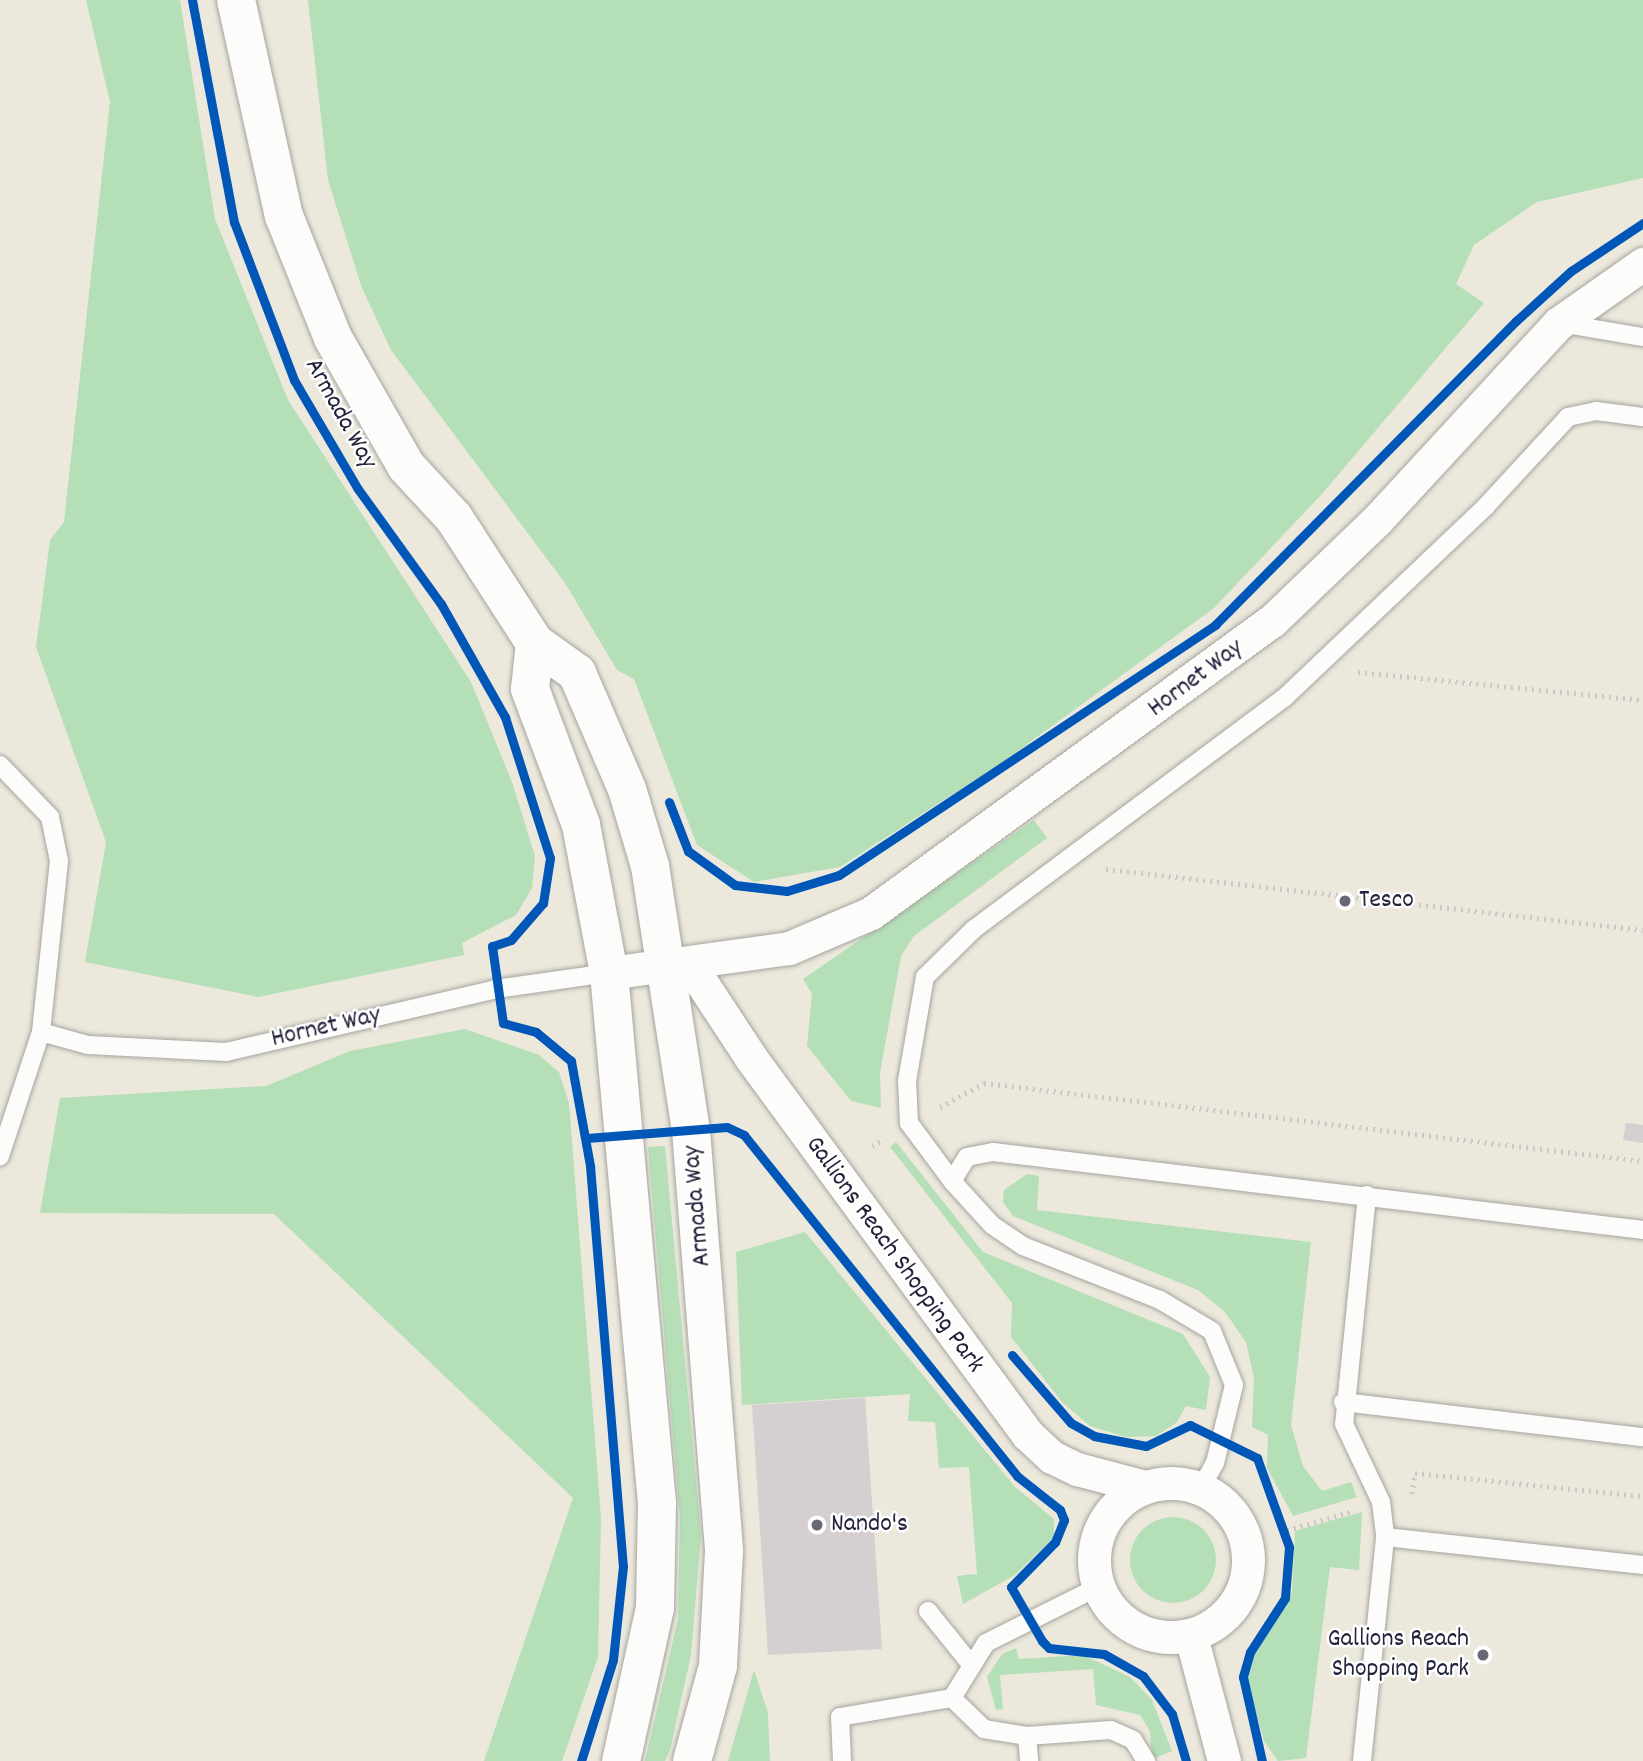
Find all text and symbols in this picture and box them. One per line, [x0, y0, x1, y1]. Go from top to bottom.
street label: Armada Way [297, 353, 383, 475]
street label: Hornet Way [1142, 633, 1250, 725]
place label: Tesco [1359, 885, 1414, 917]
marker: Tesco [1337, 893, 1353, 909]
street label: Hornet Way [268, 1000, 384, 1056]
street label: Gallions Reach Shopping Park [798, 1131, 990, 1379]
street label: Armada Way [677, 1144, 719, 1268]
place label: Nando's [831, 1509, 908, 1541]
marker: Nando's [809, 1517, 825, 1533]
place label: Gallions Reach Shopping Park [1327, 1624, 1469, 1686]
marker: Gallions Reach Shopping Park [1475, 1647, 1491, 1663]

